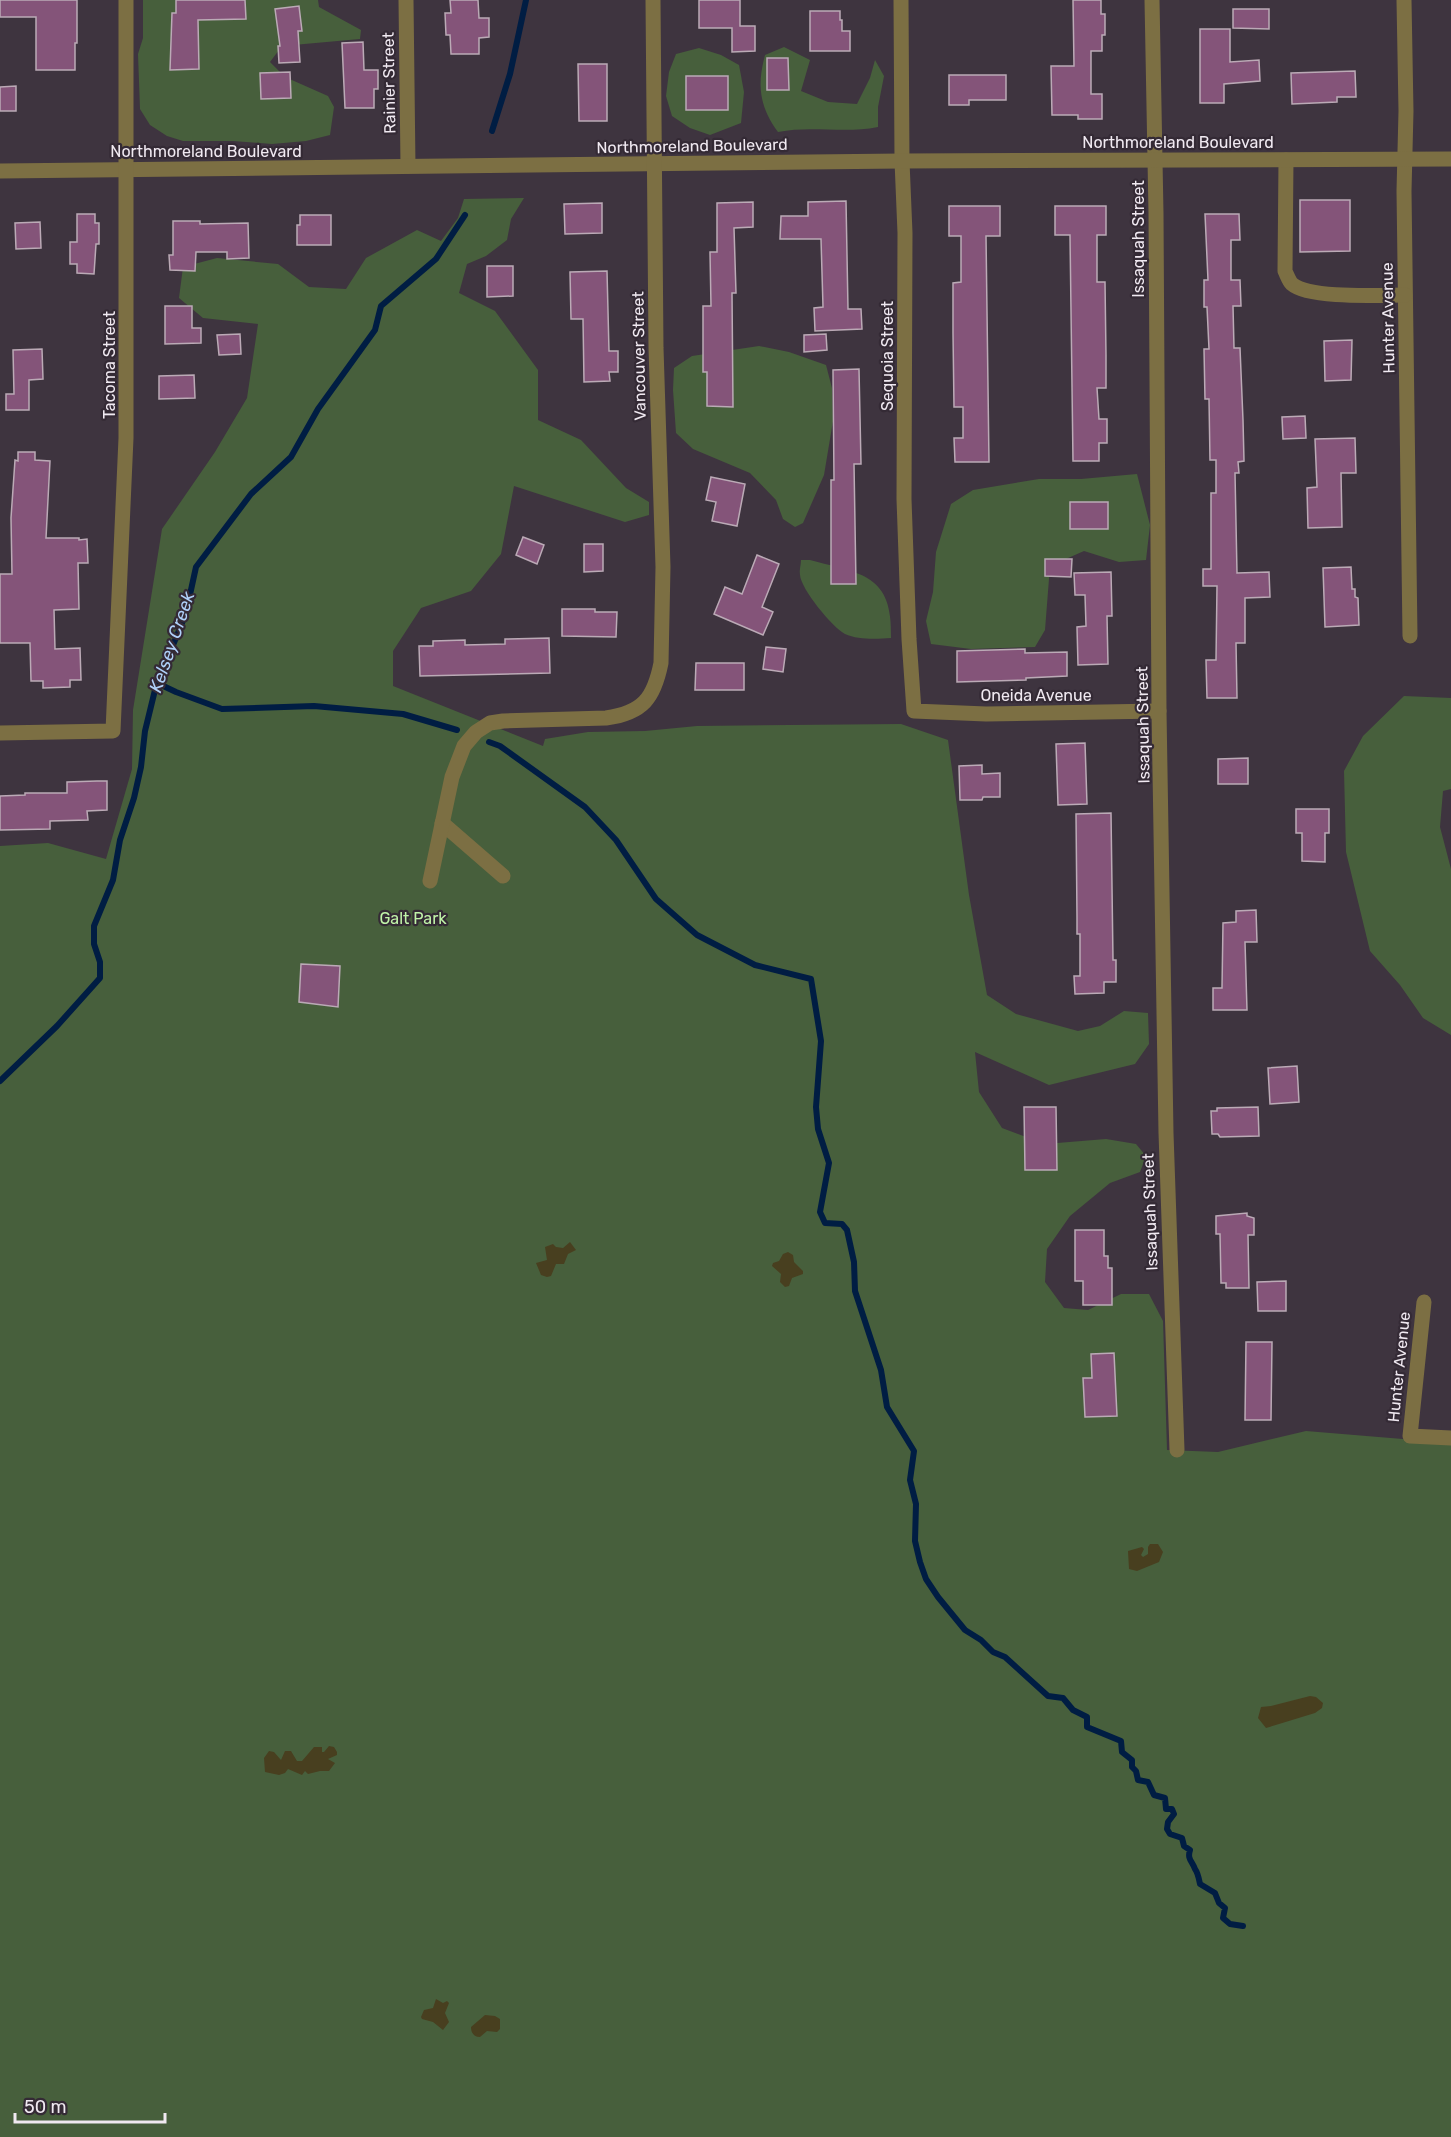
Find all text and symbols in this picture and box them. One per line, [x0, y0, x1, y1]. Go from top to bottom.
street label: Rainier Street [379, 32, 399, 134]
street label: Northmoreland Boulevard [1082, 133, 1274, 152]
street label: Northmoreland Boulevard [596, 135, 788, 157]
street label: Northmoreland Boulevard [110, 142, 302, 161]
street label: Issaquah Street [1129, 180, 1148, 298]
street label: Hunter Avenue [1378, 262, 1398, 374]
street label: Vancouver Street [628, 291, 650, 421]
street label: Sequoia Street [878, 301, 897, 411]
street label: Tacoma Street [100, 311, 119, 419]
water label: Kelsey Creek [144, 588, 200, 695]
street label: Issaquah Street [1132, 666, 1154, 784]
street label: Oneida Avenue [980, 686, 1092, 705]
park label: Galt Park [379, 909, 447, 928]
street label: Issaquah Street [1138, 1153, 1162, 1271]
street label: Hunter Avenue [1384, 1311, 1414, 1423]
scale bar [15, 2086, 165, 2124]
text: 50 m [24, 2096, 67, 2118]

